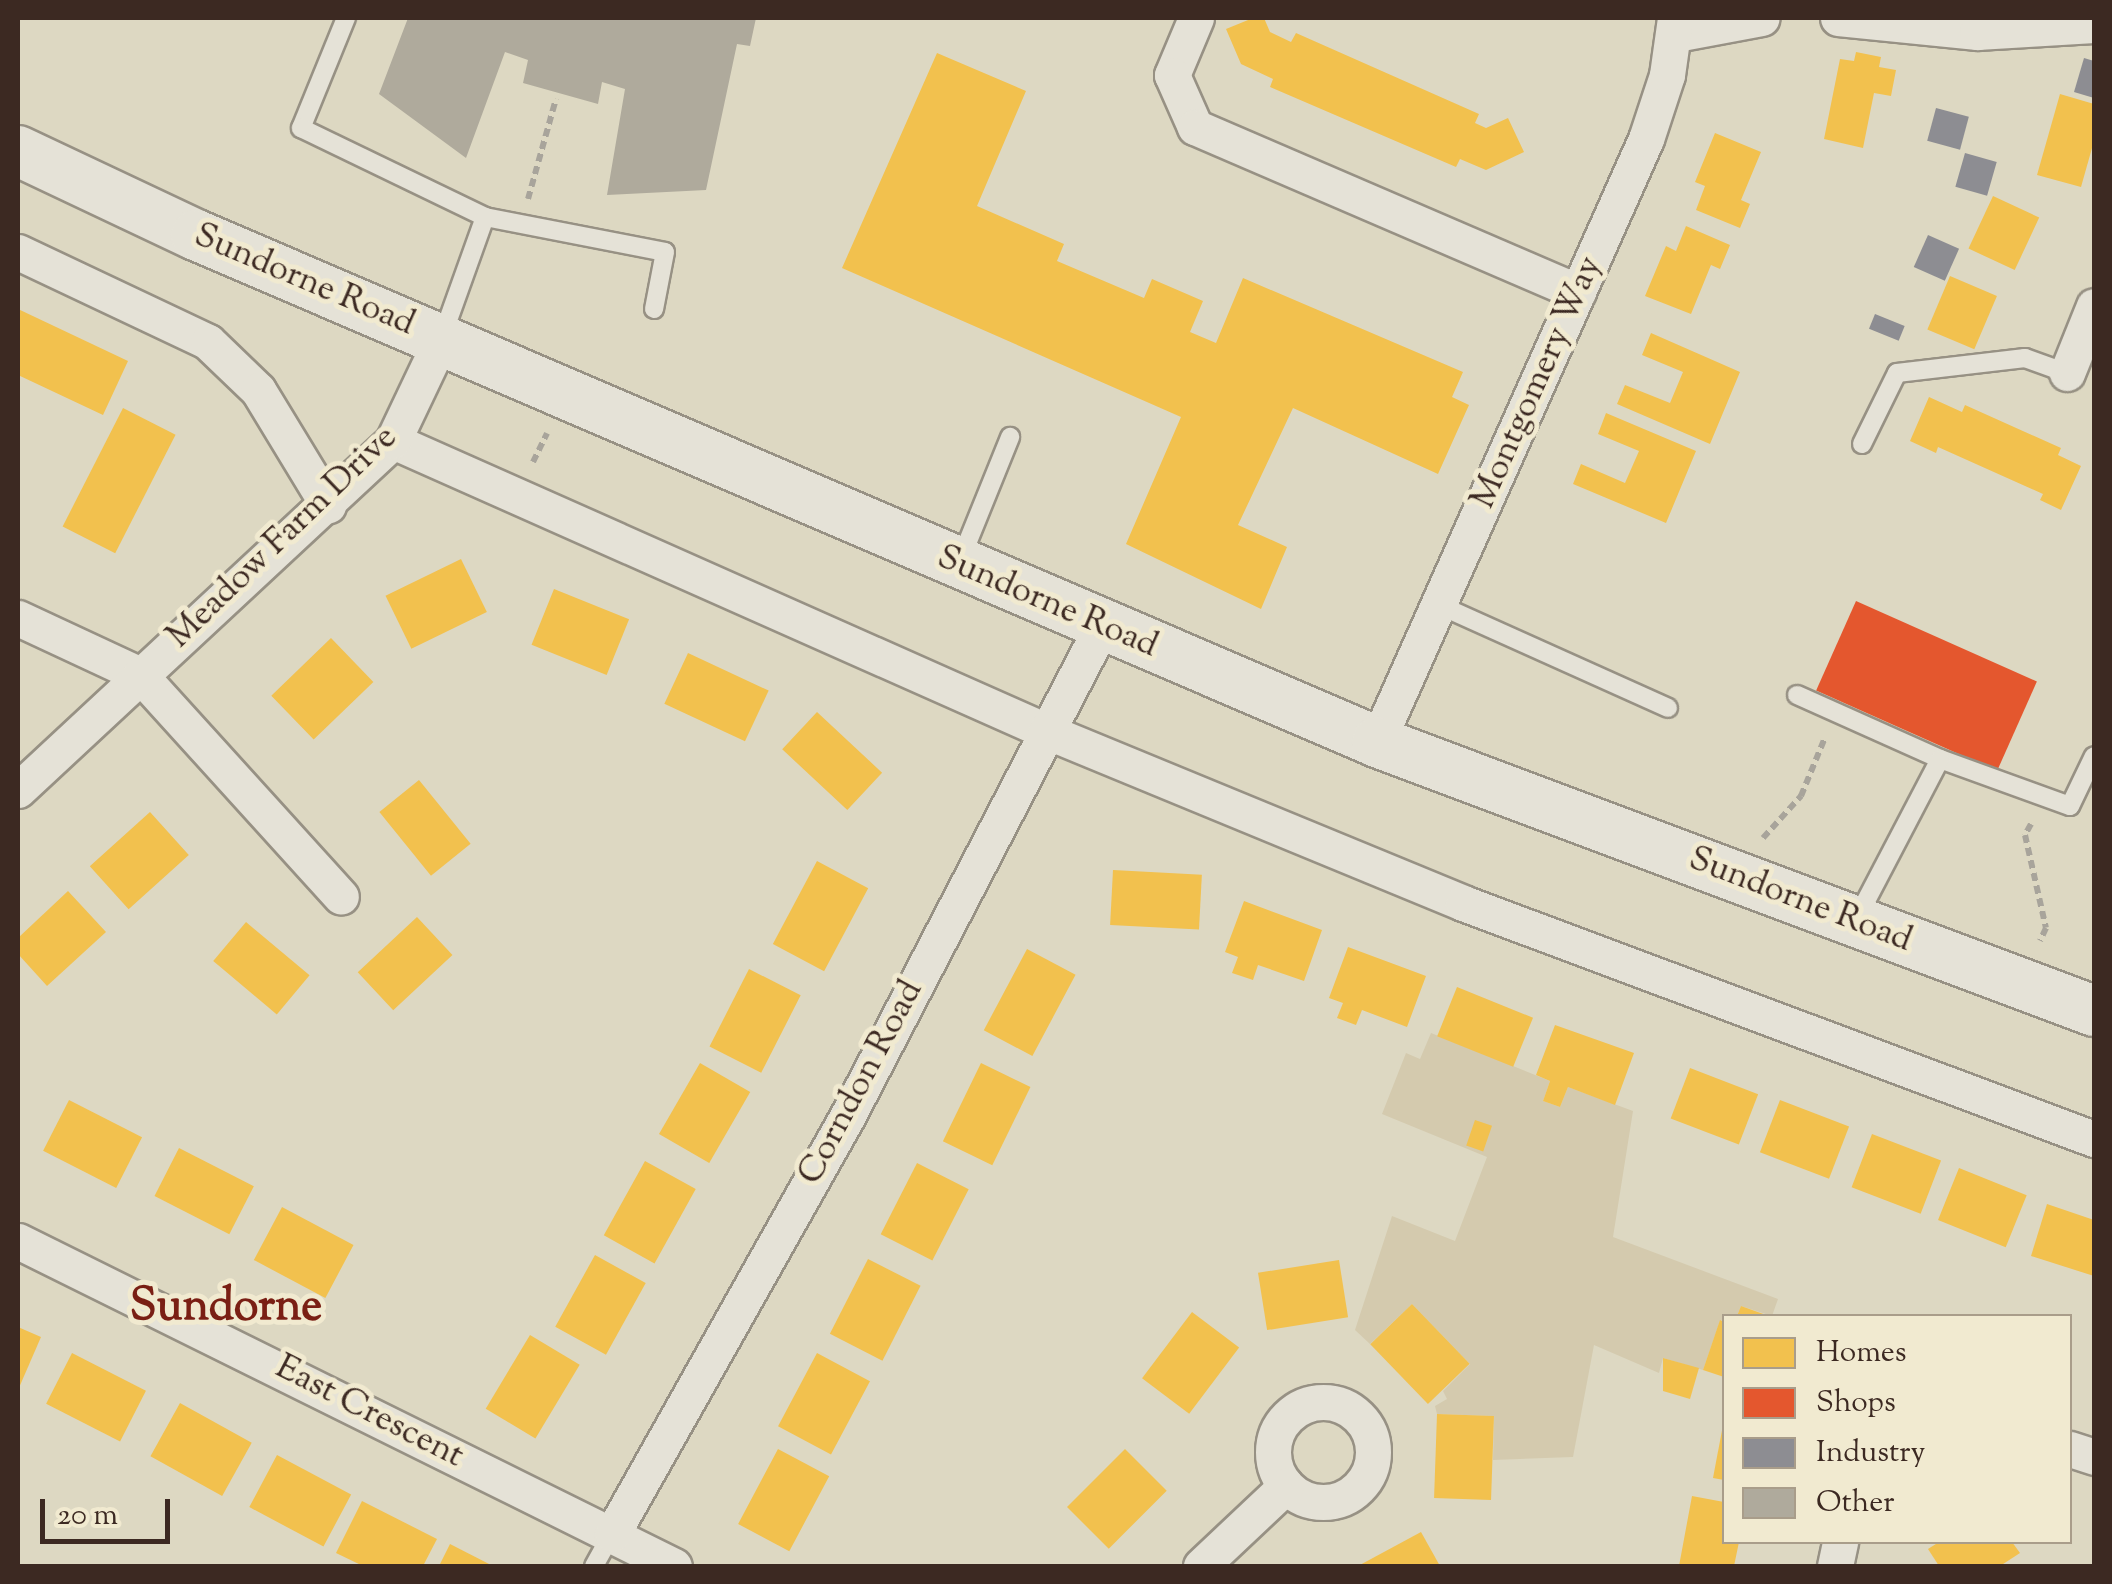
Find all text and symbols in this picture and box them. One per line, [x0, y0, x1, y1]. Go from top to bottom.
street label: Sundorne Road [187, 216, 421, 346]
street label: Montgomery Way [1464, 250, 1612, 516]
street label: Meadow Farm Drive [159, 418, 407, 658]
street label: Sundorne Road [930, 538, 1164, 668]
street label: Sundorne Road [1682, 839, 1918, 963]
street label: Corndon Road [791, 974, 933, 1192]
district label: Sundorne [130, 1282, 322, 1336]
legend [1722, 1314, 2072, 1544]
text: Homes [1816, 1332, 1906, 1375]
street label: East Crescent [268, 1348, 470, 1478]
text: Shops [1816, 1382, 1896, 1425]
text: Industry [1816, 1432, 1925, 1475]
scale bar [45, 1479, 175, 1541]
text: Other [1816, 1482, 1894, 1525]
text: 20 m [57, 1495, 118, 1538]

